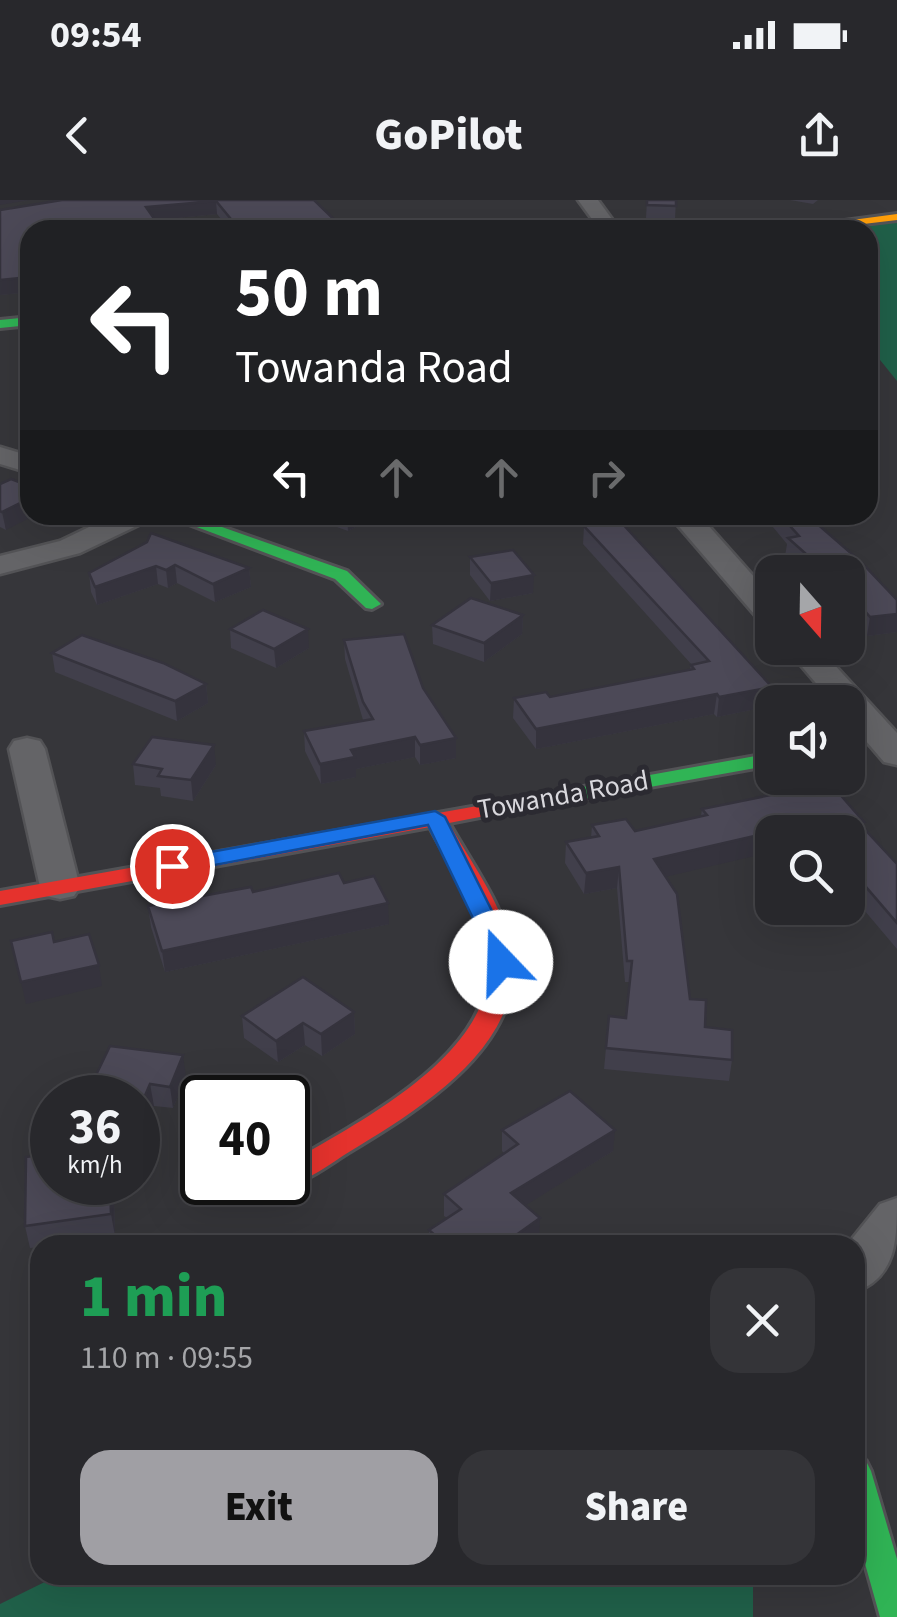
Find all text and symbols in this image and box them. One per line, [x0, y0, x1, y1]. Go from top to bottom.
text: 09:54 [50, 8, 142, 62]
text: GoPilot [374, 103, 523, 167]
icon: back [50, 108, 105, 163]
icon: share [792, 108, 847, 163]
text: 50 m [235, 243, 383, 343]
icon: left [70, 260, 200, 390]
text: Towanda Road [235, 336, 513, 400]
icon: left [264, 450, 319, 505]
icon: ahead [369, 450, 424, 505]
icon: ahead [474, 450, 529, 505]
icon: right [579, 450, 634, 505]
north arrow [755, 555, 865, 665]
map controls [755, 555, 865, 925]
button: sound [755, 685, 865, 795]
street label: Towanda Road [474, 760, 652, 830]
button: search [755, 815, 865, 925]
pin [130, 824, 215, 909]
icon: arrive [145, 839, 200, 894]
position arrow [449, 910, 553, 1014]
speed limit sign: 40 [180, 1075, 310, 1205]
text: 36 [69, 1092, 121, 1163]
text: km/h [67, 1147, 123, 1183]
text: 1 min [80, 1255, 227, 1340]
button: close [710, 1268, 815, 1373]
text: 110 m · 09:55 [80, 1335, 253, 1381]
button: Exit [80, 1450, 438, 1565]
button: Share [458, 1450, 815, 1565]

